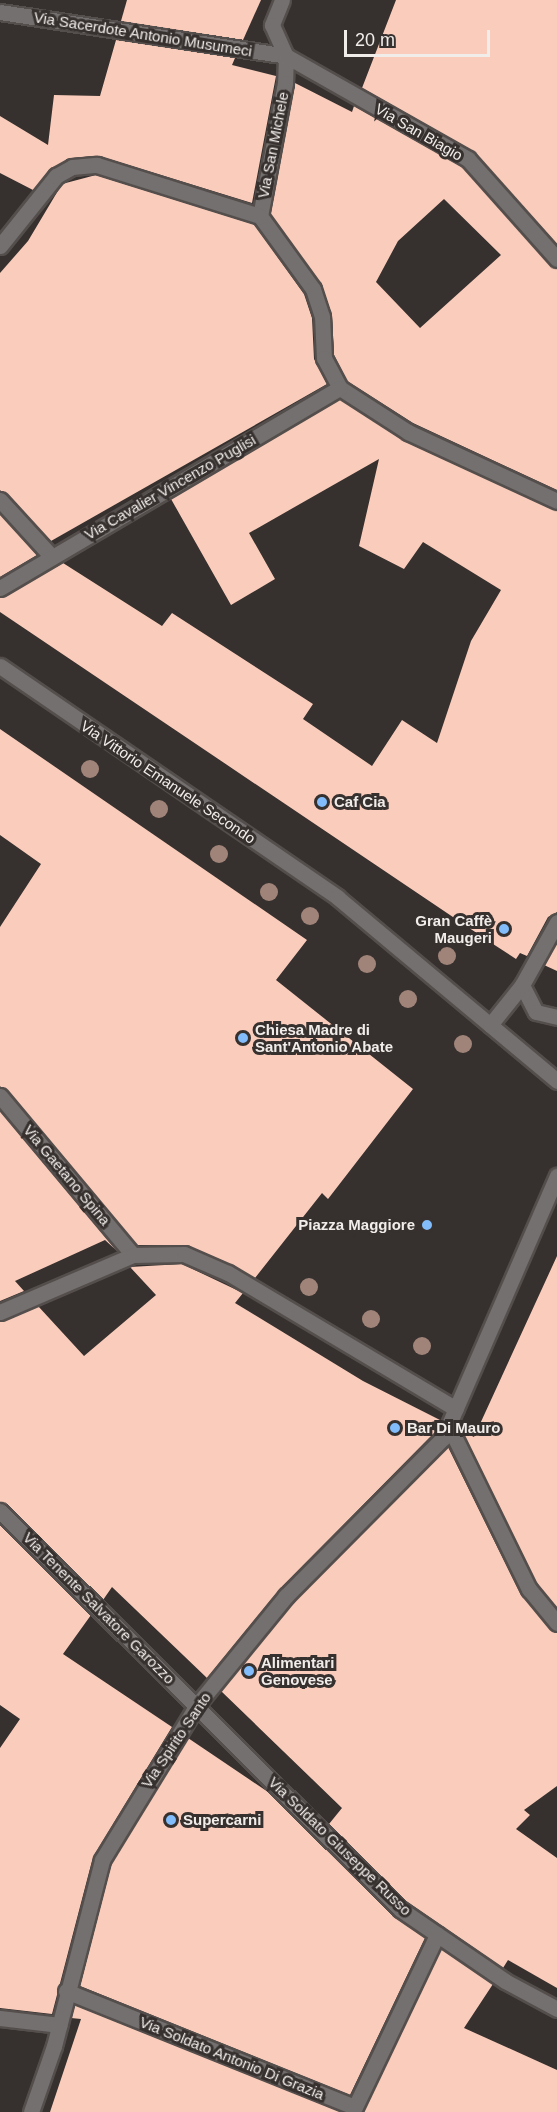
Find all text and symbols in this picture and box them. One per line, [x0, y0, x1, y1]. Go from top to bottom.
street label: Via Sacerdote Antonio Musumeci [32, 8, 254, 60]
scale bar [347, 18, 492, 56]
text: 20 m [355, 30, 395, 50]
street label: Via San Michele [254, 90, 292, 200]
street label: Via San Biagio [372, 100, 466, 164]
street label: Via Cavalier Vincenzo Puglisi [81, 431, 259, 543]
street label: Via Vittorio Emanuele Secondo [77, 717, 259, 847]
place label: Caf Cia [334, 793, 386, 811]
marker: Caf Cia [315, 795, 329, 809]
place label: Gran Caffè Maugeri [415, 911, 492, 946]
marker: Gran Caffè Maugeri [497, 922, 511, 936]
place label: Chiesa Madre di Sant'Antonio Abate [255, 1020, 394, 1055]
marker: Chiesa Madre di Sant'Antonio Abate [236, 1031, 250, 1045]
street label: Via Gaetano Spina [20, 1121, 114, 1229]
place label: Piazza Maggiore [298, 1216, 415, 1234]
marker: Piazza Maggiore [420, 1218, 434, 1232]
place label: Bar Di Mauro [407, 1419, 500, 1437]
marker: Bar Di Mauro [388, 1421, 402, 1435]
street label: Via Tenente Salvatore Garozzo [19, 1528, 179, 1688]
place label: Alimentari Genovese [261, 1653, 334, 1688]
marker: Alimentari Genovese [242, 1664, 256, 1678]
street label: Via Spirito Santo [137, 1689, 215, 1791]
street label: Via Soldato Giuseppe Russo [265, 1773, 415, 1919]
place label: Supercarni [183, 1811, 261, 1829]
marker: Supercarni [164, 1813, 178, 1827]
street label: Via Soldato Antonio Di Grazia [137, 2013, 327, 2103]

